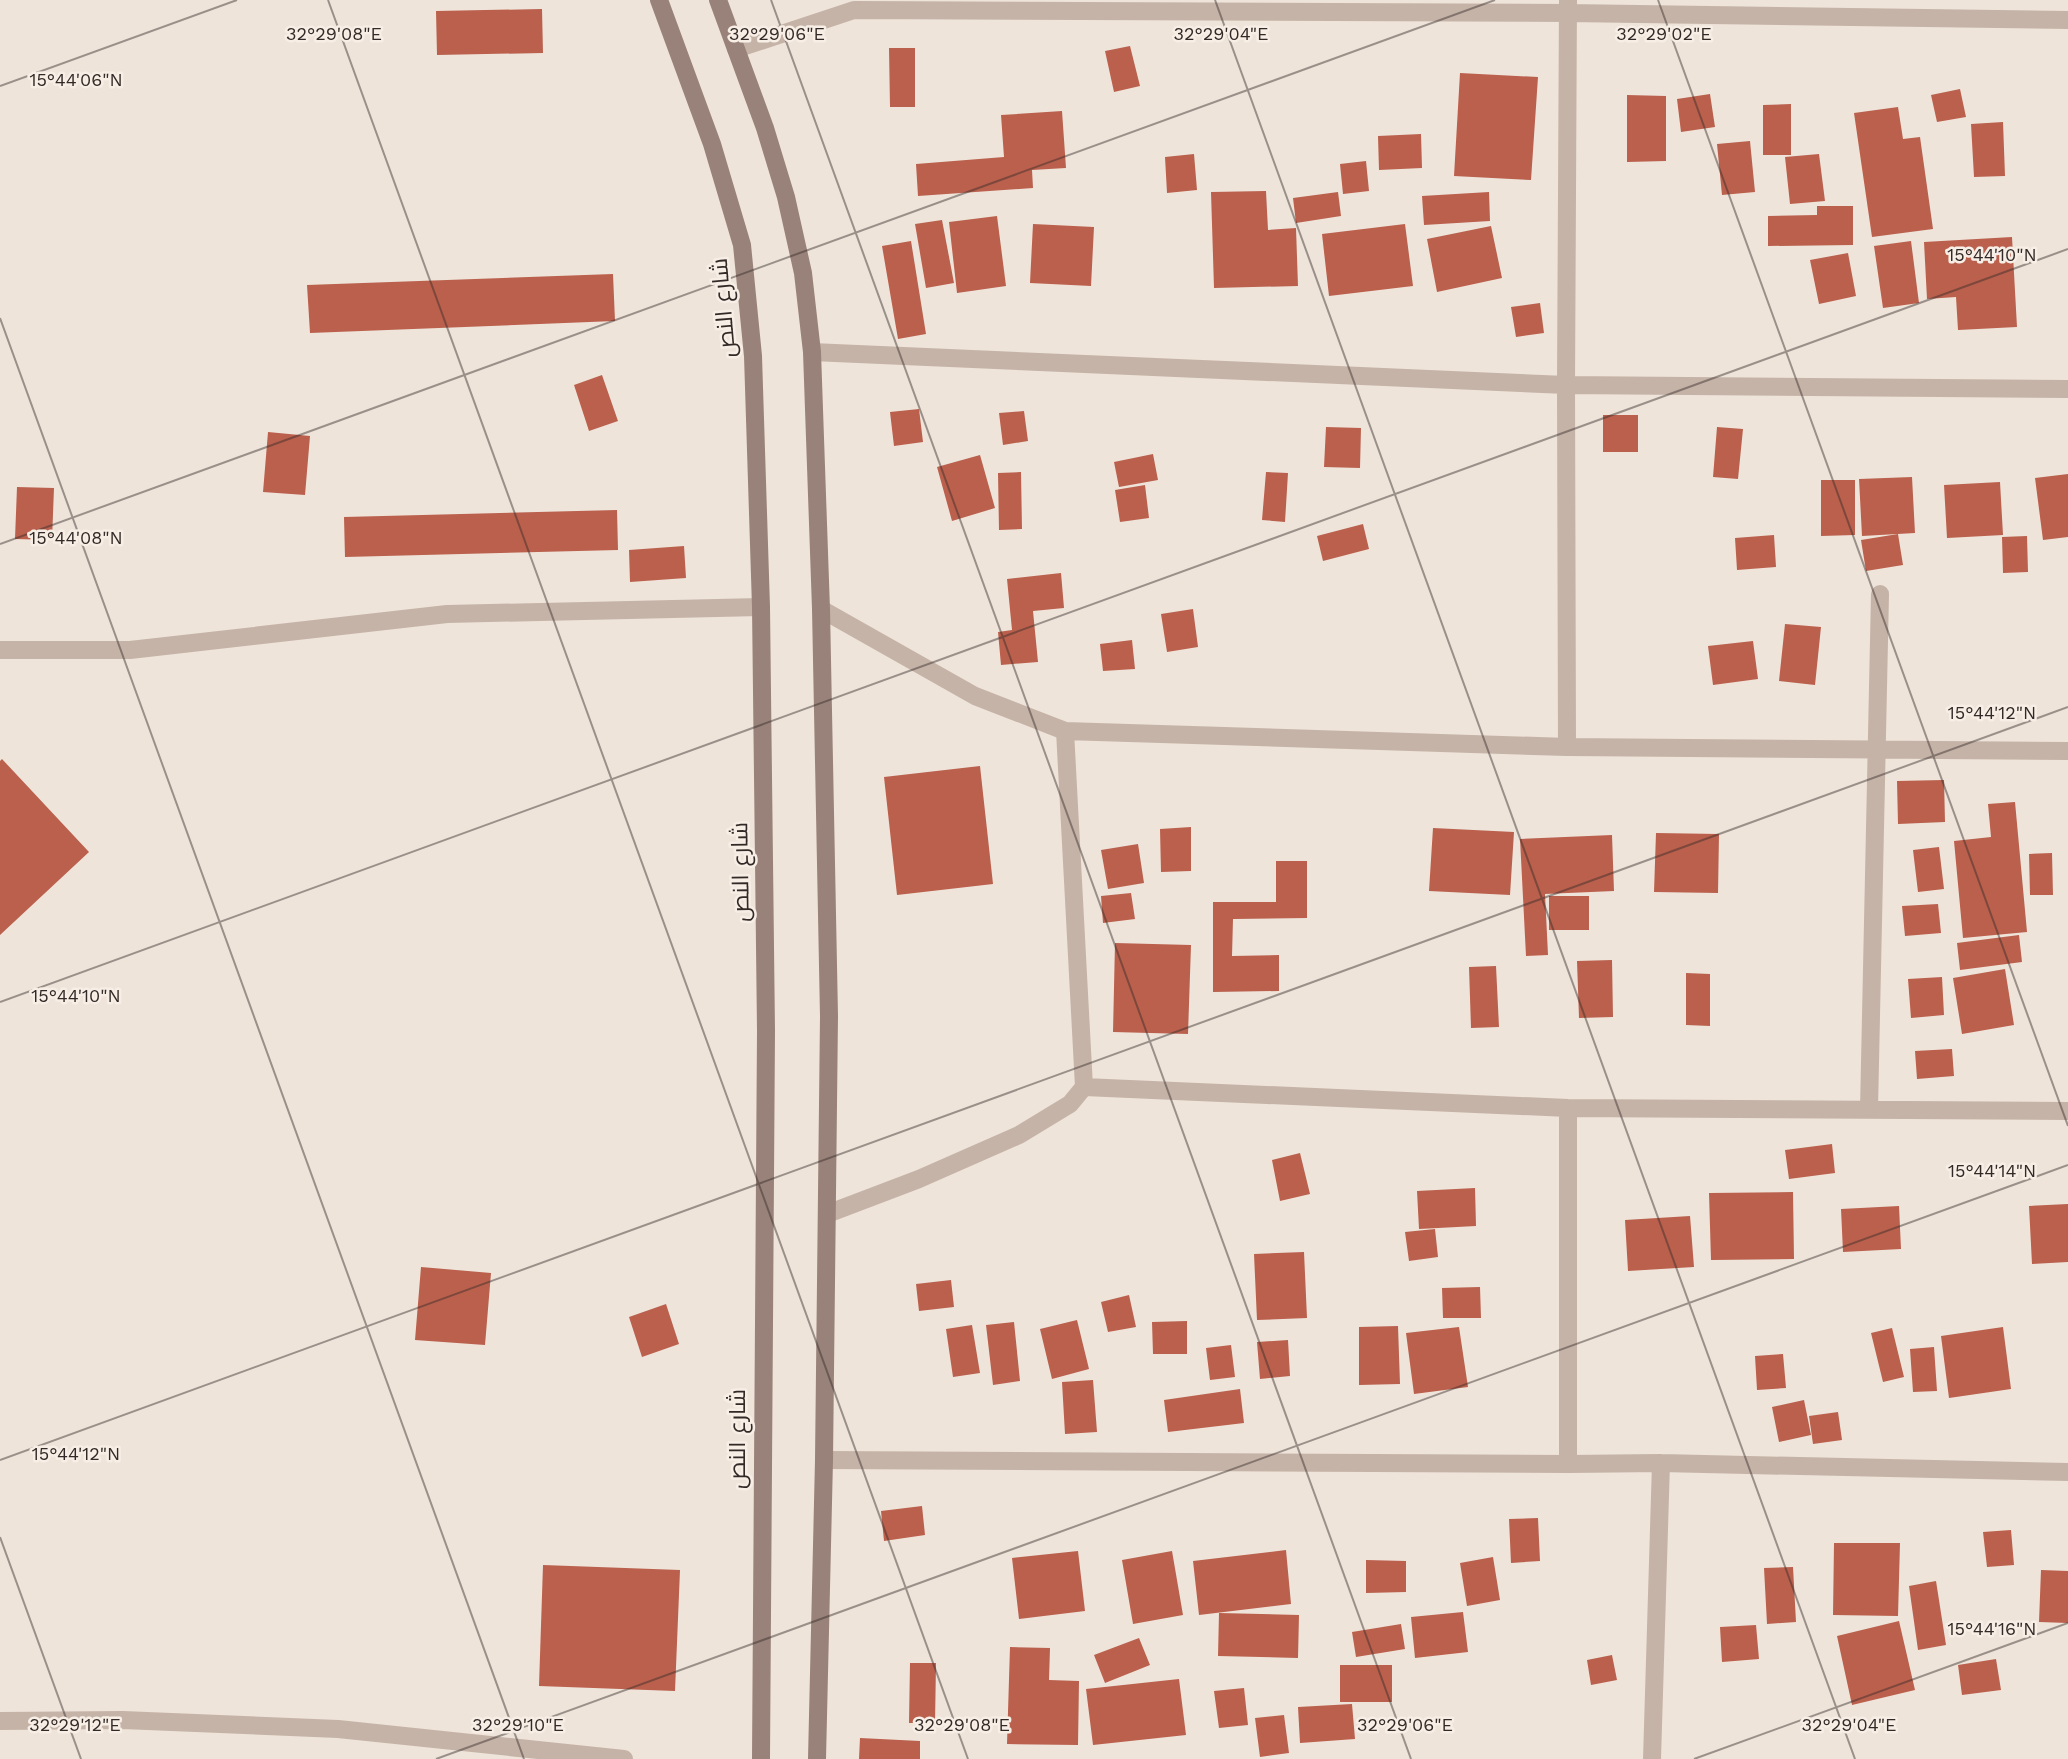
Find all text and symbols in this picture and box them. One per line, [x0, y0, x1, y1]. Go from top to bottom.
text: 32°29'08"E [286, 23, 382, 44]
text: 32°29'06"E [729, 23, 825, 44]
text: 32°29'04"E [1173, 23, 1269, 44]
text: 32°29'02"E [1616, 23, 1712, 44]
text: 15°44'06"N [29, 69, 123, 90]
text: 15°44'10"N [1947, 244, 2037, 265]
street label: شارع النص [706, 257, 743, 359]
text: 15°44'08"N [29, 527, 123, 548]
text: 15°44'12"N [1948, 702, 2036, 723]
street label: شارع النص [726, 822, 757, 922]
text: 15°44'10"N [31, 985, 121, 1006]
text: 15°44'14"N [1948, 1160, 2036, 1181]
street label: شارع النص [724, 1389, 753, 1489]
text: 15°44'12"N [32, 1443, 120, 1464]
text: 15°44'16"N [1947, 1618, 2037, 1639]
text: 32°29'12"E [29, 1714, 121, 1735]
text: 32°29'10"E [472, 1714, 564, 1735]
text: 32°29'08"E [914, 1714, 1010, 1735]
text: 32°29'06"E [1357, 1714, 1453, 1735]
text: 32°29'04"E [1801, 1714, 1897, 1735]

